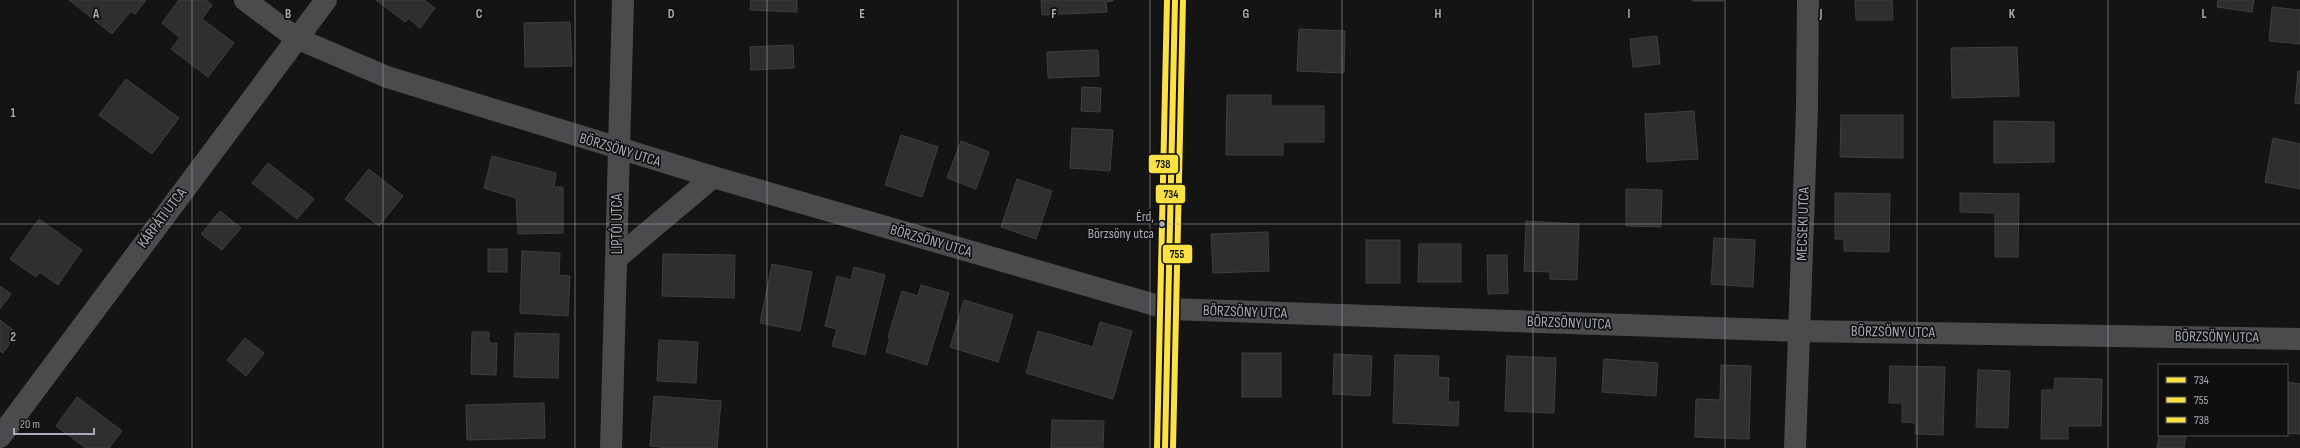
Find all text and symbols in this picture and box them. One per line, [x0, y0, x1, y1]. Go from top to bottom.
text: A [92, 6, 100, 22]
text: B [285, 6, 291, 22]
text: C [476, 6, 483, 22]
text: D [668, 6, 675, 22]
text: E [859, 6, 865, 22]
text: F [1051, 6, 1057, 22]
text: G [1243, 6, 1250, 22]
text: H [1435, 6, 1442, 22]
text: I [1628, 6, 1631, 22]
text: J [1819, 6, 1823, 22]
text: K [2009, 6, 2016, 22]
text: L [2201, 6, 2207, 22]
text: 1 [10, 105, 16, 121]
street label: BÖRZSÖNY UTCA [577, 129, 664, 172]
line badge: 738 [1148, 154, 1179, 174]
text: 738 [1156, 158, 1170, 171]
street label: KÁRPÁTI UTCA [133, 184, 191, 252]
line badge: 734 [1155, 184, 1186, 204]
street label: MECSEKI UTCA [1792, 186, 1814, 261]
text: 734 [1164, 188, 1178, 201]
street label: LIPTÓI UTCA [608, 193, 627, 254]
place label: Érd, Börzsöny utca [1088, 208, 1154, 242]
marker: Érd, Börzsöny utca [1157, 219, 1167, 229]
street label: BÖRZSÖNY UTCA [888, 220, 975, 262]
line badge: 755 [1162, 244, 1193, 264]
text: 755 [1170, 248, 1184, 261]
street label: BÖRZSÖNY UTCA [1203, 301, 1288, 323]
street label: BÖRZSÖNY UTCA [1527, 312, 1612, 334]
street label: BÖRZSÖNY UTCA [1851, 322, 1936, 342]
street label: BÖRZSÖNY UTCA [2175, 327, 2260, 347]
text: 2 [10, 329, 16, 345]
legend [2158, 364, 2288, 436]
text: 734 [2194, 373, 2209, 388]
text: 755 [2194, 393, 2209, 408]
scale bar [14, 410, 94, 436]
text: 738 [2194, 413, 2209, 428]
text: 20 m [20, 417, 40, 432]

